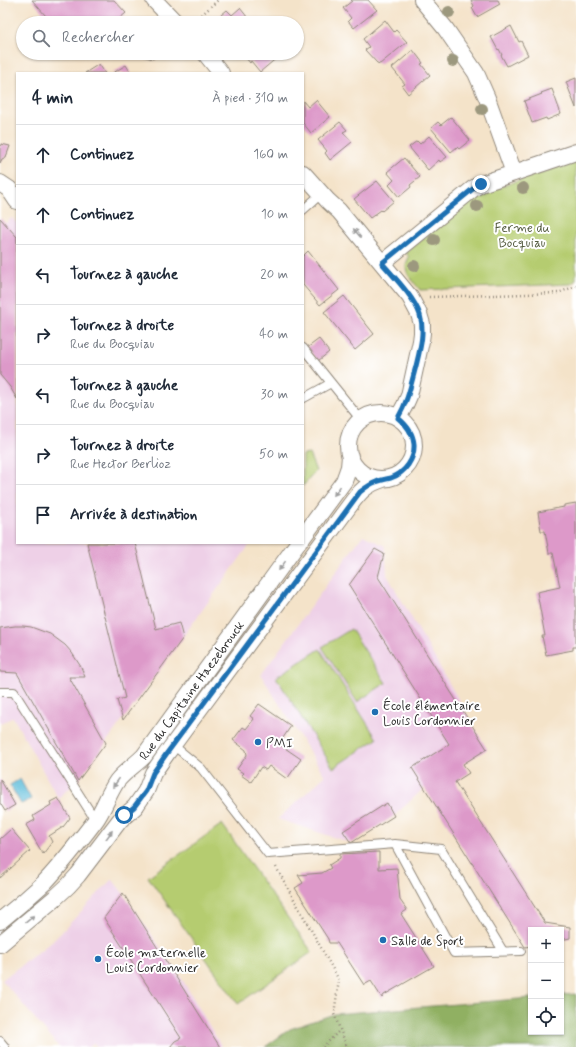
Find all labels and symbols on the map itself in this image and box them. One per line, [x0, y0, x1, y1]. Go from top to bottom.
route end [472, 175, 490, 193]
park label: Ferme du Bocquiau [494, 220, 550, 252]
one-way arrow [353, 227, 362, 238]
one-way arrow [332, 486, 341, 497]
one-way arrow [278, 560, 286, 571]
street label: Rue du Capitaine Haezebrouck [136, 617, 249, 764]
place label: École élémentaire Louis Cordonnier [383, 697, 480, 730]
marker: École élémentaire Louis Cordonnier [370, 707, 380, 717]
place label: PMI [266, 735, 293, 752]
marker: PMI [253, 737, 263, 747]
one-way arrow [112, 778, 120, 788]
route start [115, 806, 133, 824]
one-way arrow [105, 829, 113, 840]
one-way arrow [25, 914, 35, 923]
place label: Salle de Sport [391, 933, 464, 950]
marker: Salle de Sport [378, 935, 388, 945]
place label: École maternelle Louis Cordonnier [106, 944, 206, 977]
marker: École maternelle Louis Cordonnier [93, 954, 103, 964]

